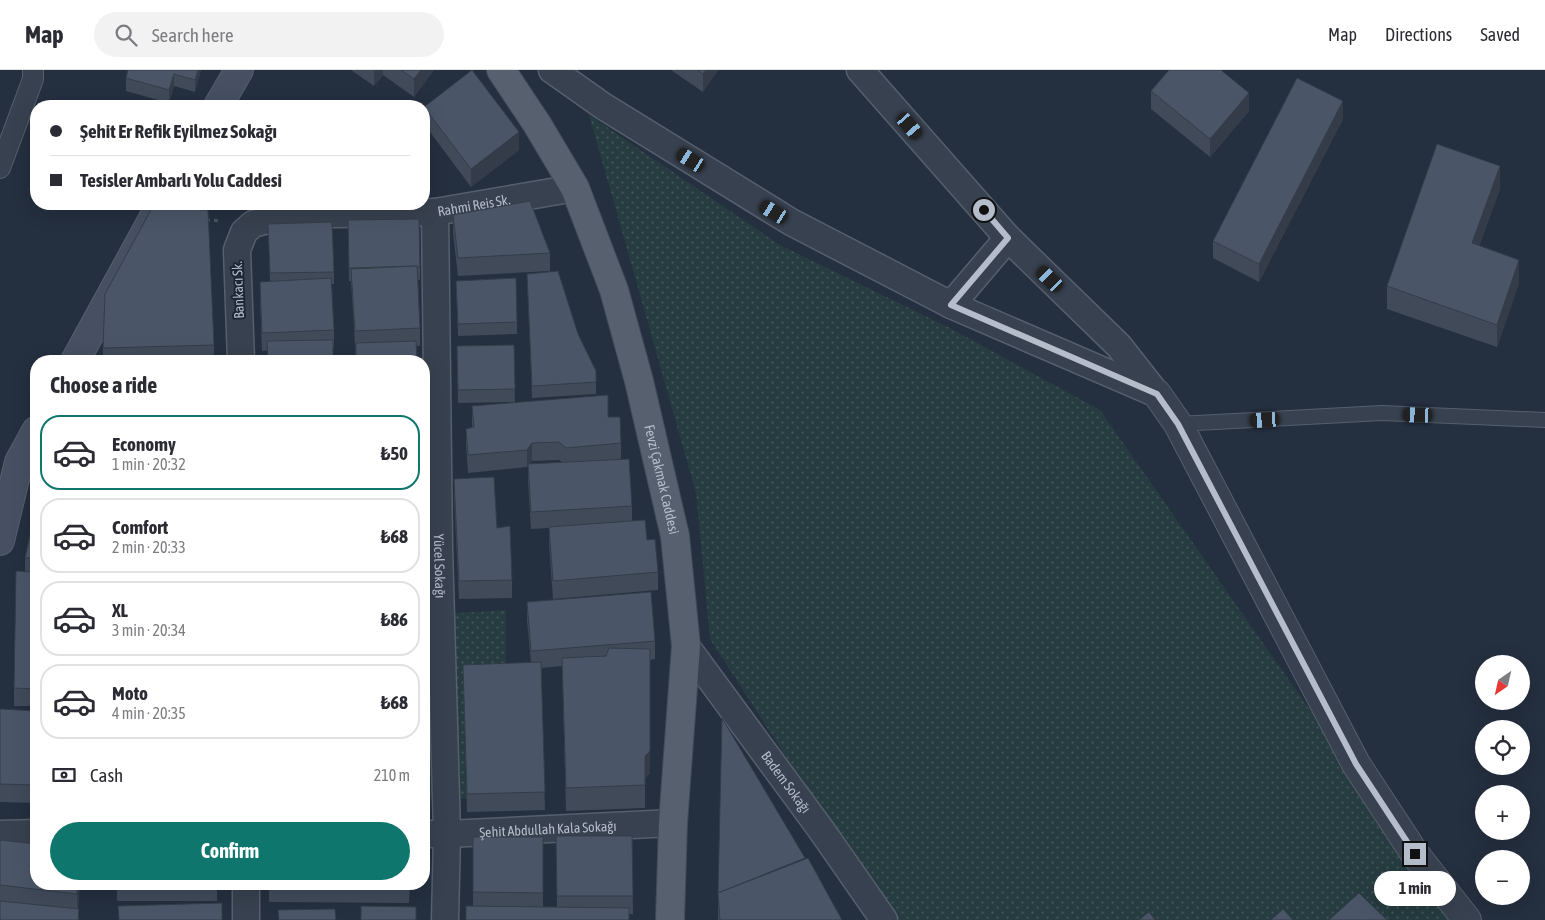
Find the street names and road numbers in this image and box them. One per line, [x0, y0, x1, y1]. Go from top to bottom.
street label: Rahmi Reis Sk. [436, 191, 511, 219]
street label: Bankacı Sk. [229, 261, 247, 319]
street label: Fevzi Çakmak Caddesi [641, 423, 682, 536]
street label: Yücel Sokağı [431, 534, 448, 598]
street label: Badem Sokağı [758, 748, 814, 816]
street label: Şehit Abdullah Kala Sokağı [479, 818, 617, 840]

